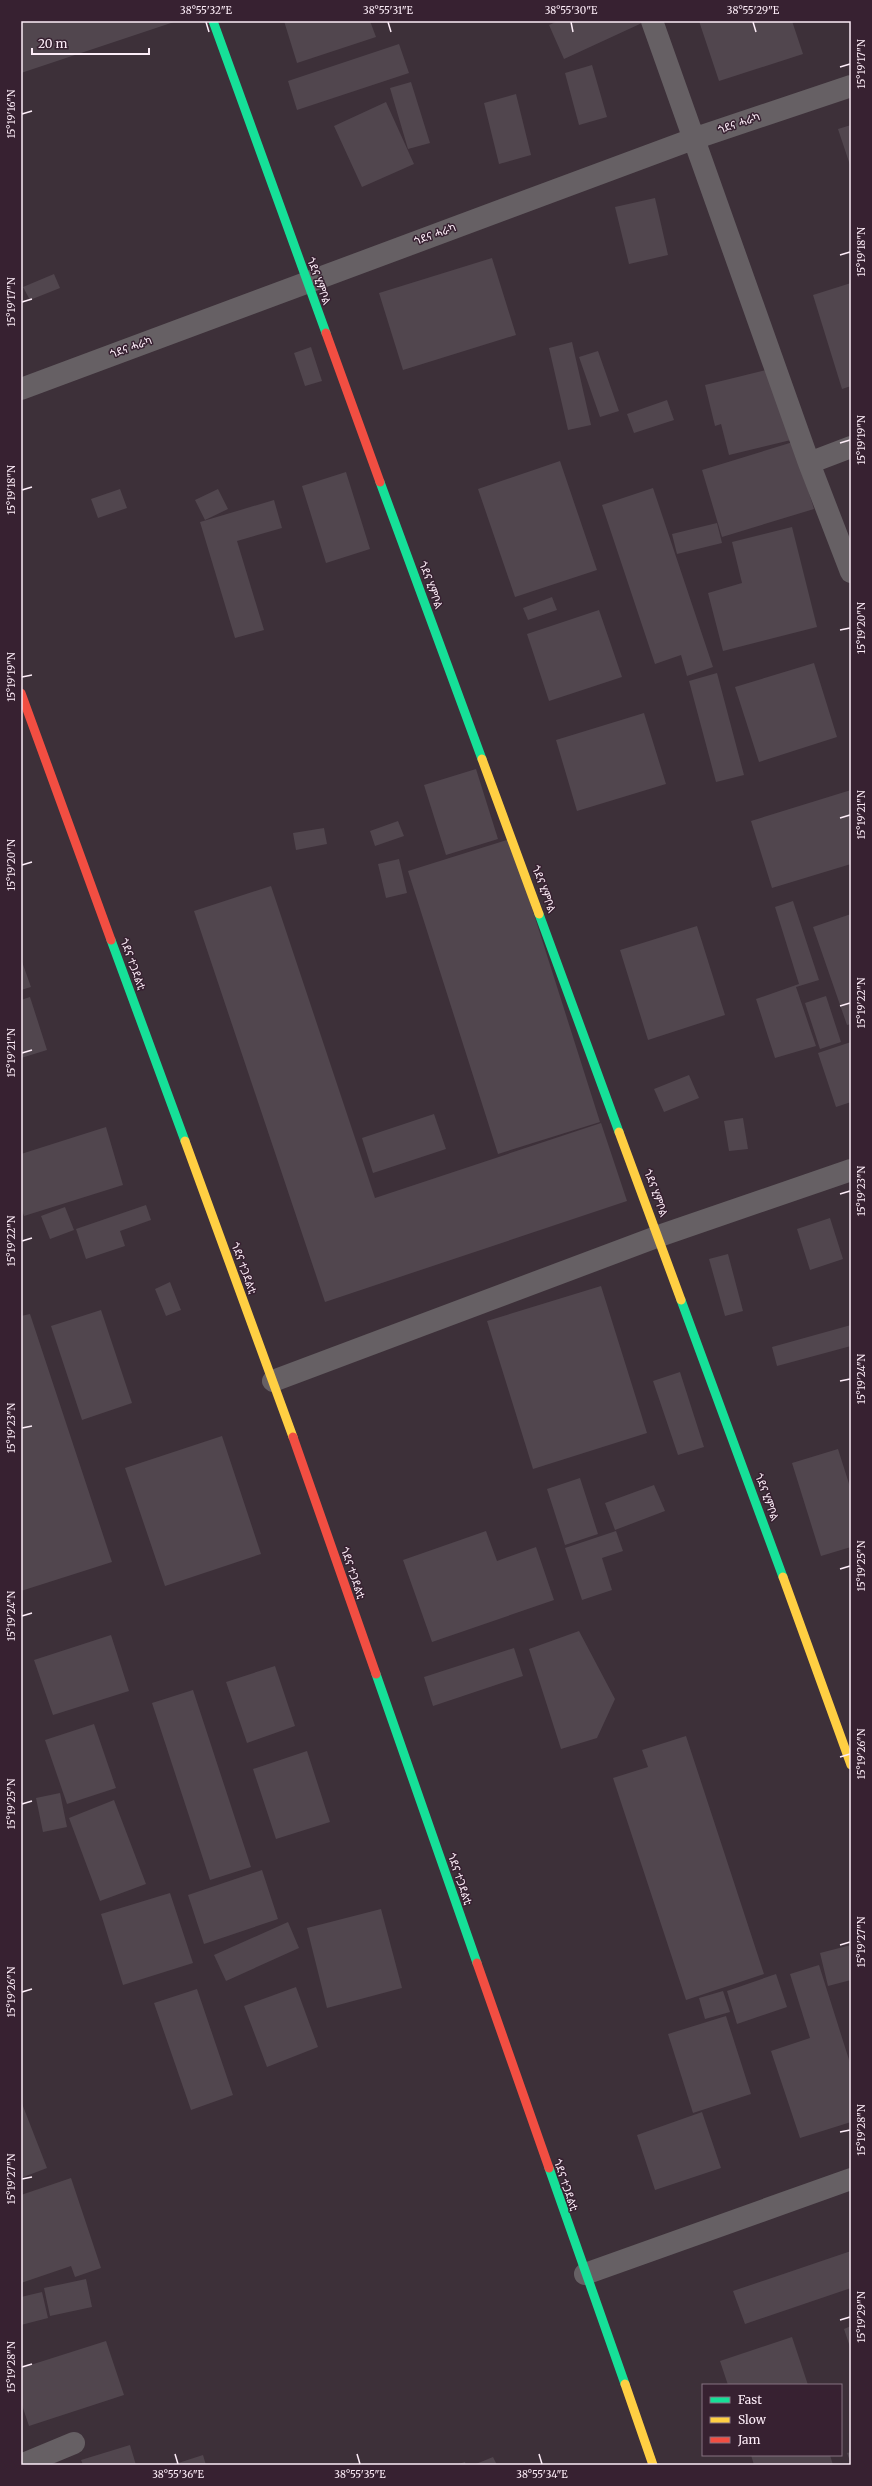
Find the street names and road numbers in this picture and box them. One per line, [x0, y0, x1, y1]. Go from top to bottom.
street label: ጎደና ሓራካ [716, 109, 762, 137]
street label: ጎደና ሓራካ [412, 220, 458, 248]
street label: ጎደና ሂምቦል [304, 255, 334, 307]
street label: ጎደና ሓራካ [108, 333, 154, 361]
street label: ጎደና ሂምቦል [416, 559, 446, 611]
street label: ጎደና ሂምቦል [529, 863, 559, 915]
street label: ጎደና ተጋደልቲ [117, 936, 149, 992]
street label: ጎደና ሂምቦል [641, 1167, 671, 1219]
street label: ጎደና ተጋደልቲ [228, 1240, 260, 1296]
street label: ጎደና ሂምቦል [752, 1471, 782, 1523]
street label: ጎደና ተጋደልቲ [338, 1545, 369, 1601]
street label: ጎደና ተጋደልቲ [445, 1851, 476, 1907]
street label: ጎደና ተጋደልቲ [551, 2157, 582, 2213]

